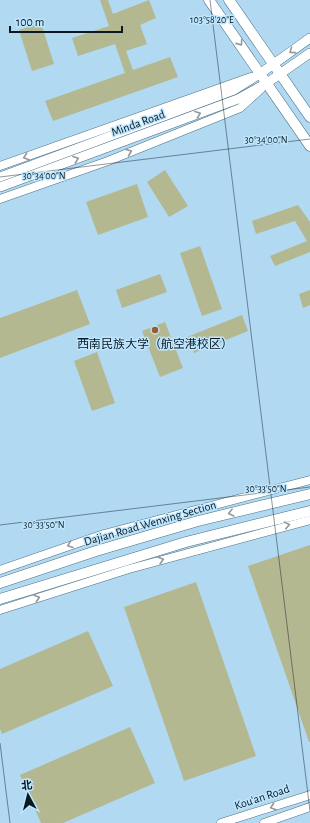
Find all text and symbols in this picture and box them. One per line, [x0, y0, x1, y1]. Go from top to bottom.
scale bar [10, 8, 122, 34]
text: 103°58'20"E [190, 15, 234, 25]
text: 100 m [16, 16, 44, 28]
one-way arrow [235, 39, 242, 46]
one-way arrow [289, 46, 296, 53]
street label: Minda Road [110, 108, 166, 138]
one-way arrow [195, 110, 202, 119]
text: 30°34'00"N [244, 135, 288, 145]
one-way arrow [125, 149, 132, 157]
one-way arrow [23, 152, 30, 161]
one-way arrow [72, 155, 79, 163]
text: 30°34'00"N [22, 171, 66, 181]
marker: 西南民族大学（航空港校区） [150, 325, 160, 335]
place label: 西南民族大学（航空港校区） [77, 337, 233, 350]
text: 30°33'50"N [245, 484, 287, 494]
street label: Dajian Road Wenxing Section [82, 498, 218, 549]
one-way arrow [228, 509, 235, 517]
text: 30°33'50"N [23, 520, 65, 530]
one-way arrow [283, 522, 290, 530]
one-way arrow [66, 540, 73, 548]
one-way arrow [157, 556, 164, 565]
one-way arrow [33, 595, 40, 603]
north arrow [8, 775, 48, 815]
text: 北 [21, 779, 33, 792]
street label: Kou'an Road [233, 782, 291, 812]
one-way arrow [269, 802, 276, 810]

